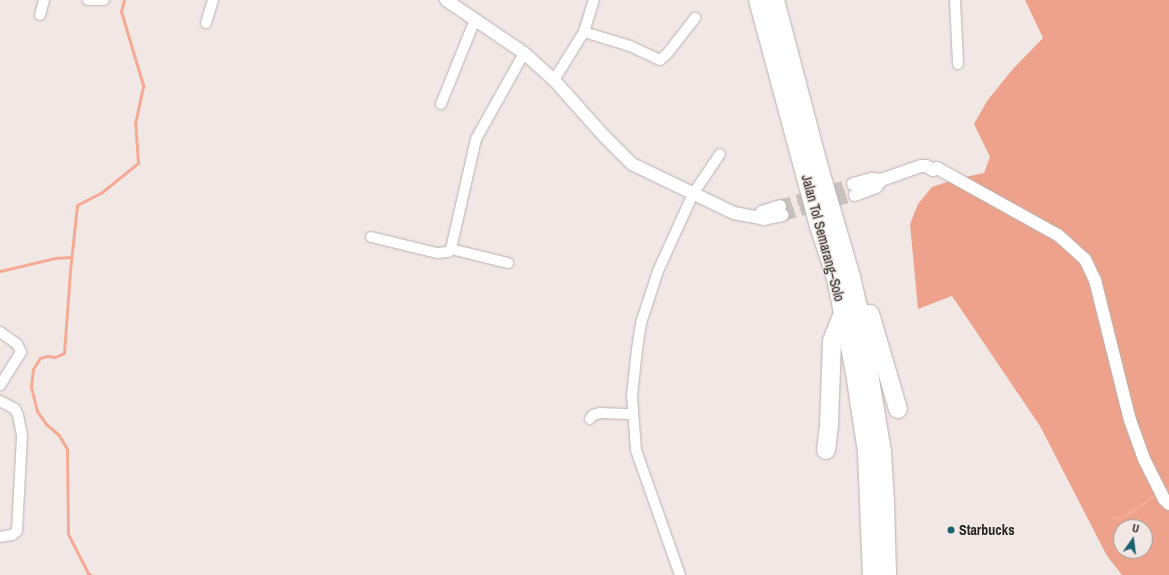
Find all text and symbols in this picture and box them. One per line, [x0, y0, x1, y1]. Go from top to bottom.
street label: Jalan Tol Semarang–Solo [798, 173, 848, 303]
north arrow [1113, 519, 1153, 559]
text: U [1131, 521, 1141, 536]
place label: Starbucks [959, 522, 1015, 538]
marker: Starbucks [946, 525, 956, 535]

